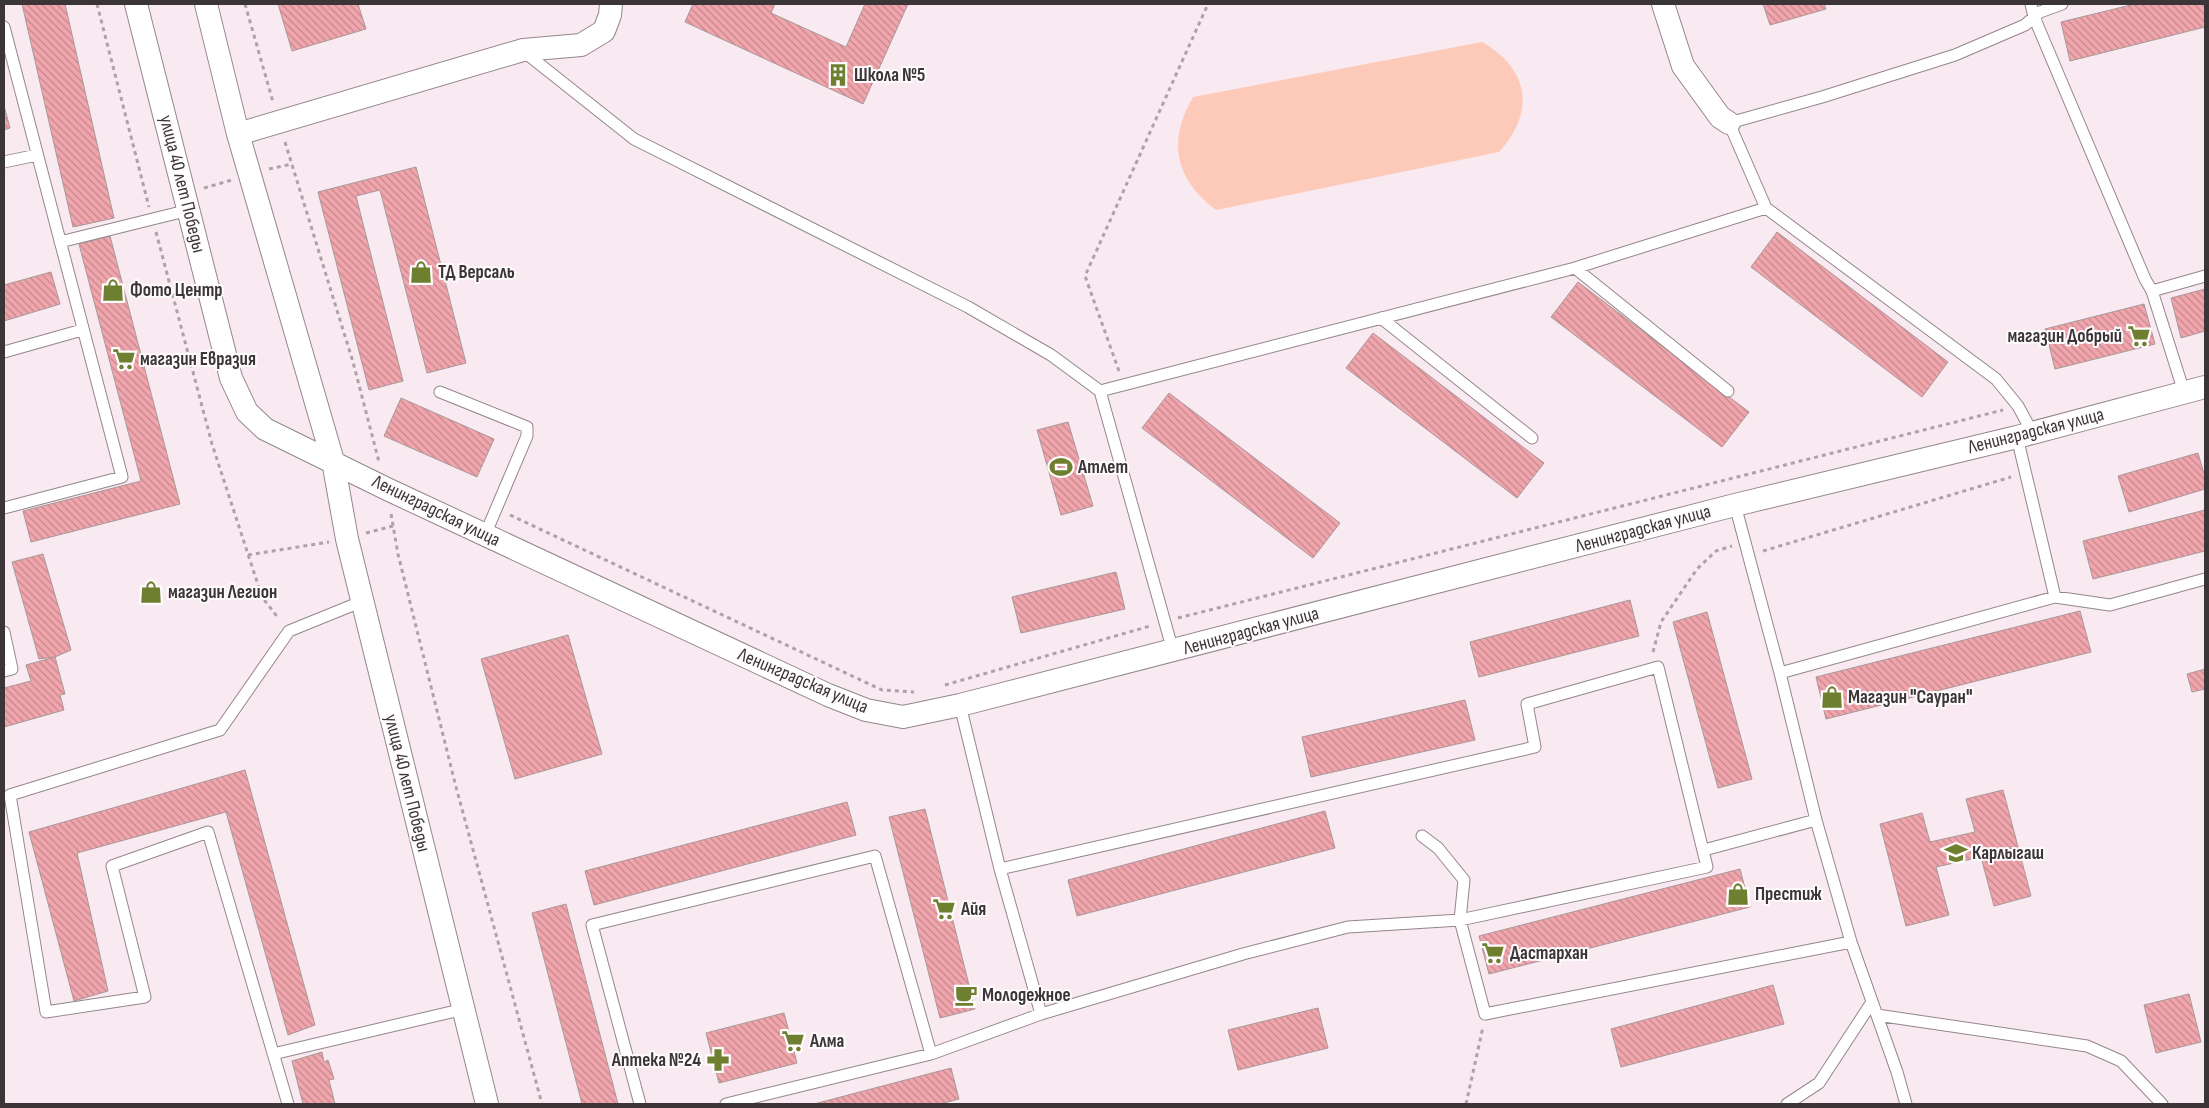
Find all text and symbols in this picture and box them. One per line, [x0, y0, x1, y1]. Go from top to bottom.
building icon: Школа №5 [825, 62, 851, 88]
place label: Школа №5 [854, 64, 925, 87]
street label: улица 40 лет Победы [154, 113, 210, 255]
shop icon: ТД Версаль [408, 259, 434, 285]
place label: ТД Версаль [438, 261, 515, 284]
shop icon: Фото Центр [100, 277, 126, 303]
place label: Фото Центр [130, 279, 222, 302]
supermarket icon: магазин Добрый [2126, 323, 2152, 349]
place label: магазин Добрый [2007, 325, 2122, 348]
supermarket icon: магазин Евразия [111, 346, 137, 372]
place label: магазин Евразия [140, 348, 256, 371]
street label: Ленинградская улица [1965, 403, 2106, 459]
sports icon: Атлет [1048, 454, 1074, 480]
place label: Атлет [1077, 456, 1128, 479]
street label: Ленинградская улица [367, 470, 504, 552]
street label: Ленинградская улица [1572, 500, 1713, 558]
shop icon: магазин Легион [138, 579, 164, 605]
place label: магазин Легион [168, 581, 277, 604]
street label: Ленинградская улица [1180, 602, 1321, 660]
street label: Ленинградская улица [733, 643, 872, 719]
shop icon: Магазин "Сауран" [1819, 684, 1845, 710]
place label: Магазин "Сауран" [1848, 686, 1972, 709]
street label: улица 40 лет Победы [379, 712, 435, 854]
school or university icon: Карлыгаш [1943, 840, 1969, 866]
place label: Карлыгаш [1972, 842, 2044, 865]
shop icon: Престиж [1725, 881, 1751, 907]
place label: Престиж [1755, 883, 1822, 906]
supermarket icon: Айя [931, 896, 957, 922]
place label: Айя [960, 898, 986, 921]
supermarket icon: Дастархан [1480, 940, 1506, 966]
place label: Дастархан [1510, 942, 1588, 965]
cafe icon: Молодежное [953, 982, 979, 1008]
place label: Молодежное [982, 984, 1071, 1007]
supermarket icon: Алма [780, 1028, 806, 1054]
place label: Алма [809, 1030, 844, 1053]
pharmacy icon: Аптека №24 [705, 1047, 731, 1073]
place label: Аптека №24 [611, 1049, 701, 1072]

